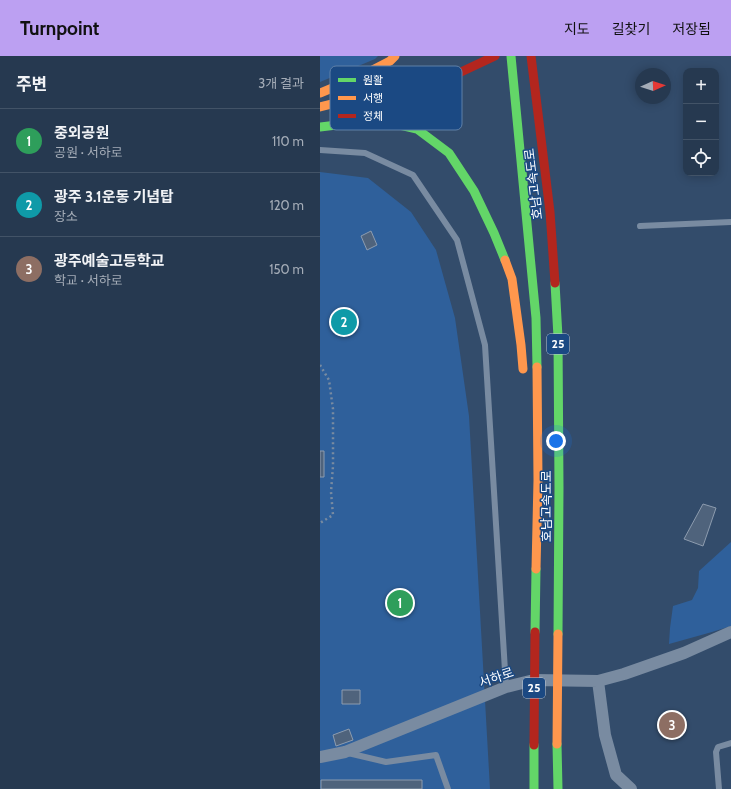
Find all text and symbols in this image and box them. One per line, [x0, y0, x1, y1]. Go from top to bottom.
text: Turnpoint [20, 17, 99, 40]
text: 지도 [564, 20, 590, 38]
text: 길찾기 [612, 20, 650, 38]
text: 저장됨 [672, 20, 711, 38]
legend [330, 66, 462, 130]
north arrow [635, 68, 671, 104]
map controls [683, 68, 719, 176]
button: + [683, 68, 719, 104]
text: 원활 [363, 73, 383, 87]
text: 주변 [16, 74, 47, 94]
text: 3개 결과 [258, 75, 304, 91]
text: 서행 [363, 91, 383, 105]
button: − [683, 104, 719, 140]
text: 정체 [363, 109, 383, 123]
text: 중외공원 [54, 124, 109, 142]
text: 1 [27, 133, 31, 149]
text: 110 m [272, 133, 304, 149]
button: locate [683, 140, 719, 176]
text: 공원 · 서하로 [54, 144, 123, 160]
street label: 호남고속도로 [521, 147, 545, 221]
text: 광주 3.1운동 기념탑 [54, 188, 174, 206]
text: 2 [26, 197, 32, 213]
text: 120 m [270, 197, 304, 213]
text: 장소 [54, 208, 78, 224]
text: 광주예술고등학교 [54, 252, 164, 270]
text: 3 [25, 261, 33, 277]
text: 150 m [269, 261, 304, 277]
text: 학교 · 서하로 [54, 272, 123, 288]
pin: 2 [331, 307, 357, 337]
road number: 25 [547, 334, 569, 354]
your location [546, 431, 566, 451]
street label: 호남고속도로 [538, 470, 554, 542]
pin: 1 [387, 588, 413, 618]
street label: 서하로 [476, 664, 516, 690]
road number: 25 [523, 678, 545, 698]
pin: 3 [659, 710, 685, 740]

